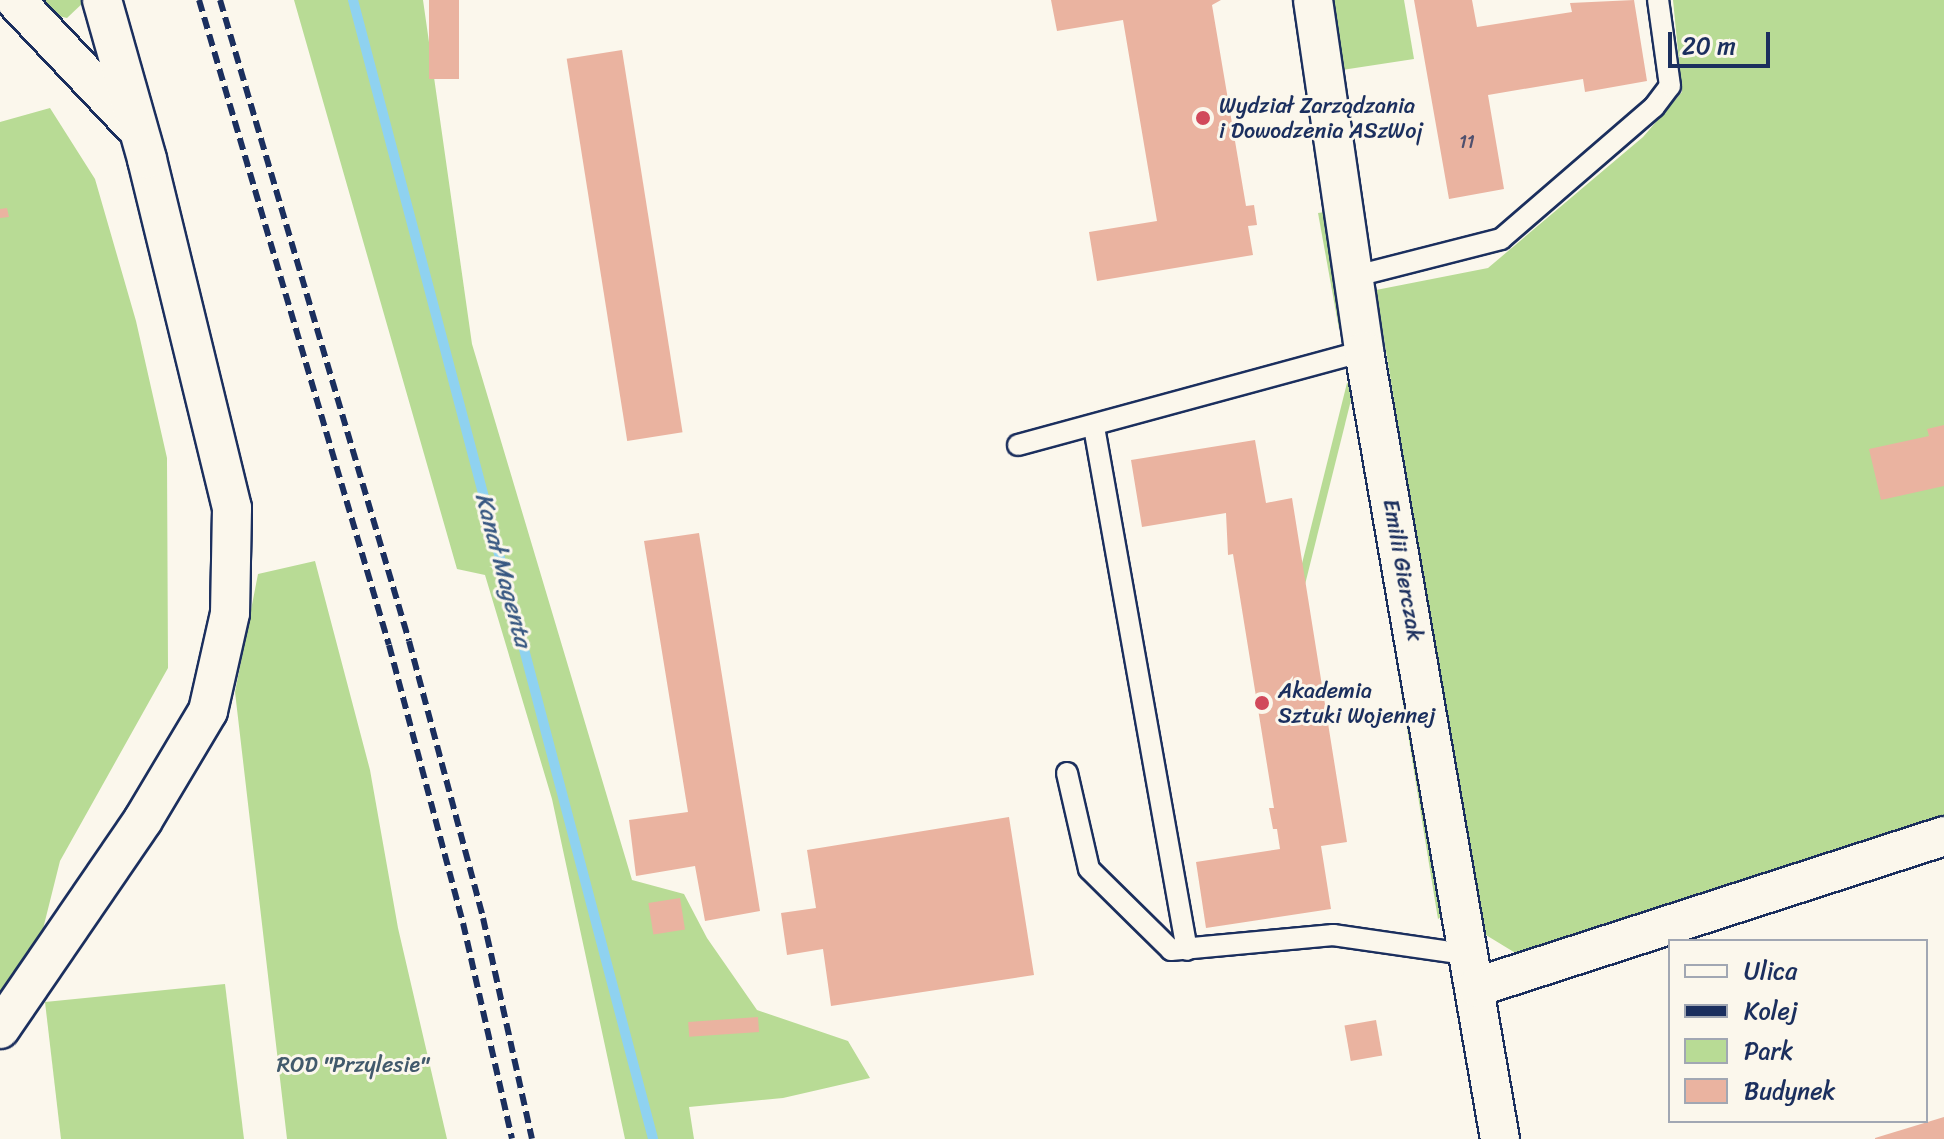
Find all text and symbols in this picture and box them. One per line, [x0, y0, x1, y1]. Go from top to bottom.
scale bar [1672, 16, 1774, 66]
text: 20 m [1682, 25, 1736, 67]
place label: Wydział Zarządzania i Dowodzenia ASzWoj [1219, 92, 1423, 144]
marker: Wydział Zarządzania i Dowodzenia ASzWoj [1194, 109, 1212, 127]
house number: 11 [1459, 131, 1475, 153]
water label: Kanał Magenta [469, 491, 537, 649]
street label: Emilii Gierczak [1378, 497, 1428, 643]
place label: Akademia Sztuki Wojennej [1278, 677, 1435, 728]
marker: Akademia Sztuki Wojennej [1253, 694, 1271, 712]
legend [1668, 939, 1928, 1123]
text: Ulica [1744, 950, 1797, 992]
text: Kolej [1744, 990, 1798, 1032]
text: Park [1744, 1030, 1793, 1072]
park label: ROD "Przylesie" [276, 1052, 430, 1078]
text: Budynek [1744, 1070, 1835, 1112]

